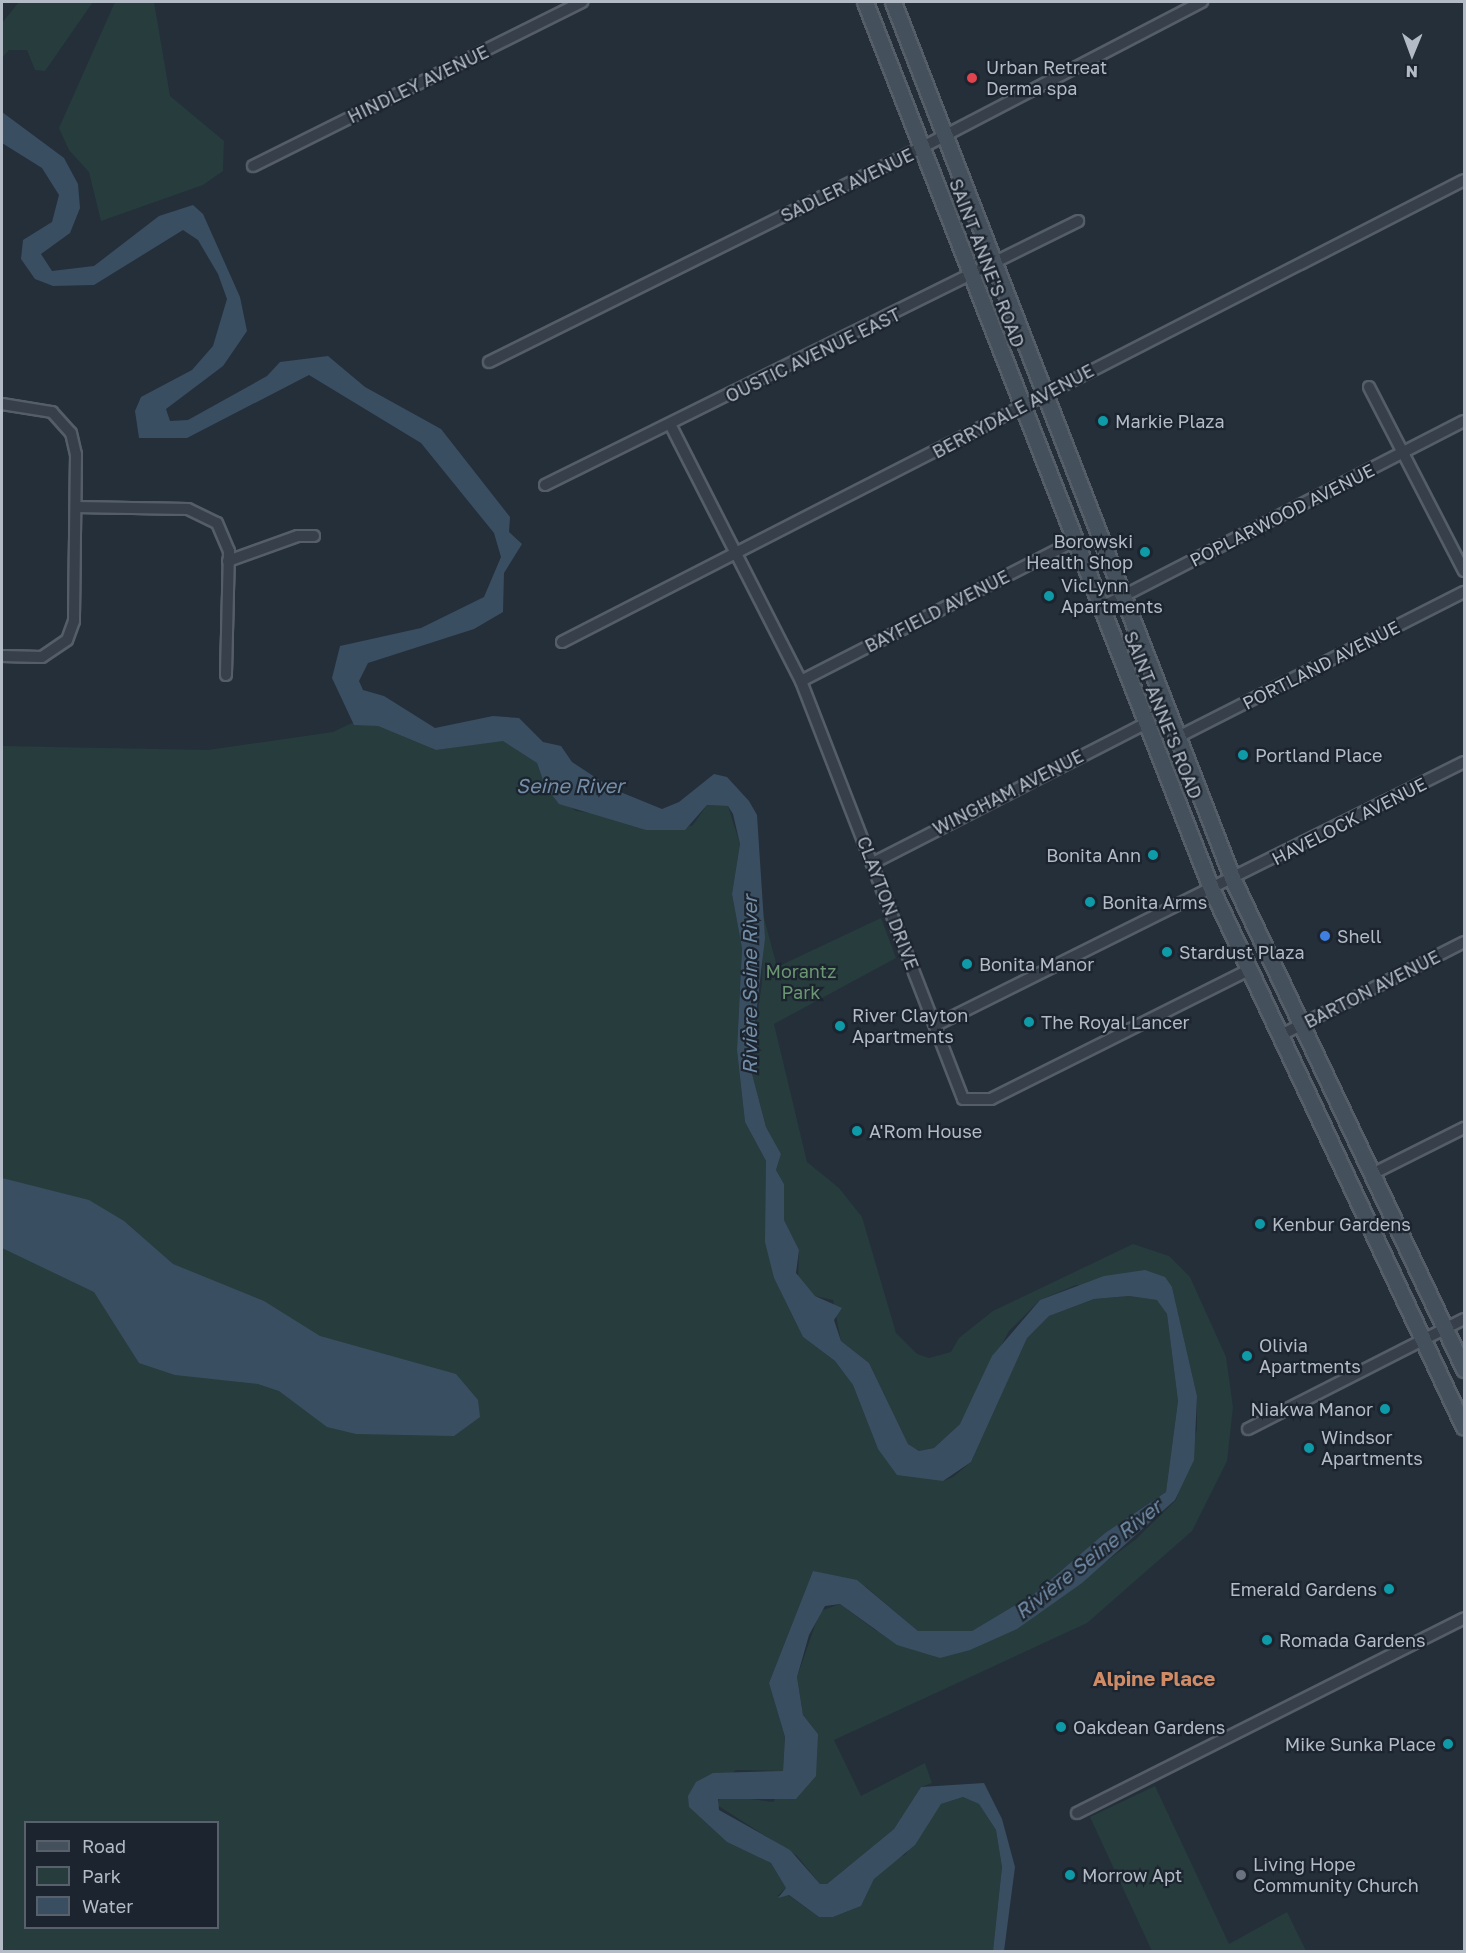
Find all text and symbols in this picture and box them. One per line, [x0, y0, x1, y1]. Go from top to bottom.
north arrow [1382, 24, 1442, 84]
street label: HINDLEY AVENUE [344, 40, 492, 128]
place label: Urban Retreat Derma spa [986, 57, 1107, 100]
text: N [1405, 62, 1418, 82]
marker: Urban Retreat Derma spa [963, 69, 981, 87]
street label: SADLER AVENUE [777, 143, 917, 227]
street label: SAINT ANNE'S ROAD [945, 176, 1029, 350]
street label: OUSTIC AVENUE EAST [722, 303, 904, 407]
street label: BERRYDALE AVENUE [929, 359, 1097, 463]
place label: Markie Plaza [1115, 410, 1225, 432]
marker: Markie Plaza [1096, 414, 1110, 428]
street label: POPLARWOOD AVENUE [1186, 459, 1378, 571]
place label: Borowski Health Shop [1026, 531, 1133, 574]
marker: Borowski Health Shop [1138, 545, 1152, 559]
street label: BAYFIELD AVENUE [861, 565, 1013, 657]
place label: VicLynn Apartments [1061, 575, 1163, 618]
marker: VicLynn Apartments [1042, 589, 1056, 603]
street label: PORTLAND AVENUE [1239, 616, 1403, 714]
street label: SAINT ANNE'S ROAD [1119, 628, 1207, 802]
place label: Portland Place [1255, 744, 1383, 766]
street label: WINGHAM AVENUE [929, 745, 1087, 839]
marker: Portland Place [1236, 748, 1250, 762]
water label: Seine River [516, 773, 624, 797]
street label: HAVELOCK AVENUE [1268, 773, 1430, 869]
street label: CLAYTON DRIVE [853, 833, 923, 973]
place label: Bonita Ann [1046, 844, 1141, 866]
marker: Bonita Ann [1146, 848, 1160, 862]
place label: Bonita Arms [1102, 891, 1207, 913]
water label: Rivière Seine River [737, 895, 761, 1075]
marker: Bonita Arms [1083, 895, 1097, 909]
place label: Shell [1337, 925, 1382, 947]
marker: Shell [1318, 929, 1332, 943]
place label: Stardust Plaza [1179, 941, 1305, 963]
marker: Stardust Plaza [1160, 945, 1174, 959]
street label: BARTON AVENUE [1301, 945, 1443, 1033]
place label: Bonita Manor [979, 953, 1094, 975]
marker: Bonita Manor [960, 957, 974, 971]
park label: Morantz Park [766, 961, 836, 1004]
place label: River Clayton Apartments [852, 1005, 968, 1048]
place label: The Royal Lancer [1041, 1011, 1190, 1033]
marker: The Royal Lancer [1022, 1015, 1036, 1029]
marker: River Clayton Apartments [833, 1019, 847, 1033]
place label: A'Rom House [869, 1120, 982, 1142]
marker: A'Rom House [850, 1124, 864, 1138]
place label: Kenbur Gardens [1272, 1213, 1411, 1235]
marker: Kenbur Gardens [1253, 1217, 1267, 1231]
place label: Olivia Apartments [1259, 1335, 1361, 1378]
marker: Olivia Apartments [1240, 1349, 1254, 1363]
place label: Niakwa Manor [1251, 1398, 1373, 1420]
marker: Niakwa Manor [1378, 1402, 1392, 1416]
place label: Windsor Apartments [1321, 1427, 1423, 1470]
marker: Windsor Apartments [1302, 1441, 1316, 1455]
water label: Rivière Seine River [1010, 1494, 1166, 1624]
place label: Emerald Gardens [1230, 1578, 1377, 1600]
marker: Emerald Gardens [1382, 1582, 1396, 1596]
place label: Romada Gardens [1279, 1629, 1426, 1651]
marker: Romada Gardens [1260, 1633, 1274, 1647]
district label: Alpine Place [1093, 1666, 1215, 1690]
place label: Oakdean Gardens [1073, 1716, 1225, 1738]
marker: Oakdean Gardens [1054, 1720, 1068, 1734]
place label: Mike Sunka Place [1285, 1733, 1436, 1755]
marker: Mike Sunka Place [1441, 1737, 1455, 1751]
legend [24, 1821, 219, 1929]
text: Road [82, 1835, 126, 1857]
place label: Living Hope Community Church [1253, 1854, 1419, 1896]
place label: Morrow Apt [1082, 1864, 1182, 1886]
text: Park [82, 1865, 121, 1887]
marker: Morrow Apt [1063, 1868, 1077, 1882]
marker: Living Hope Community Church [1234, 1868, 1248, 1882]
text: Water [82, 1895, 133, 1917]

